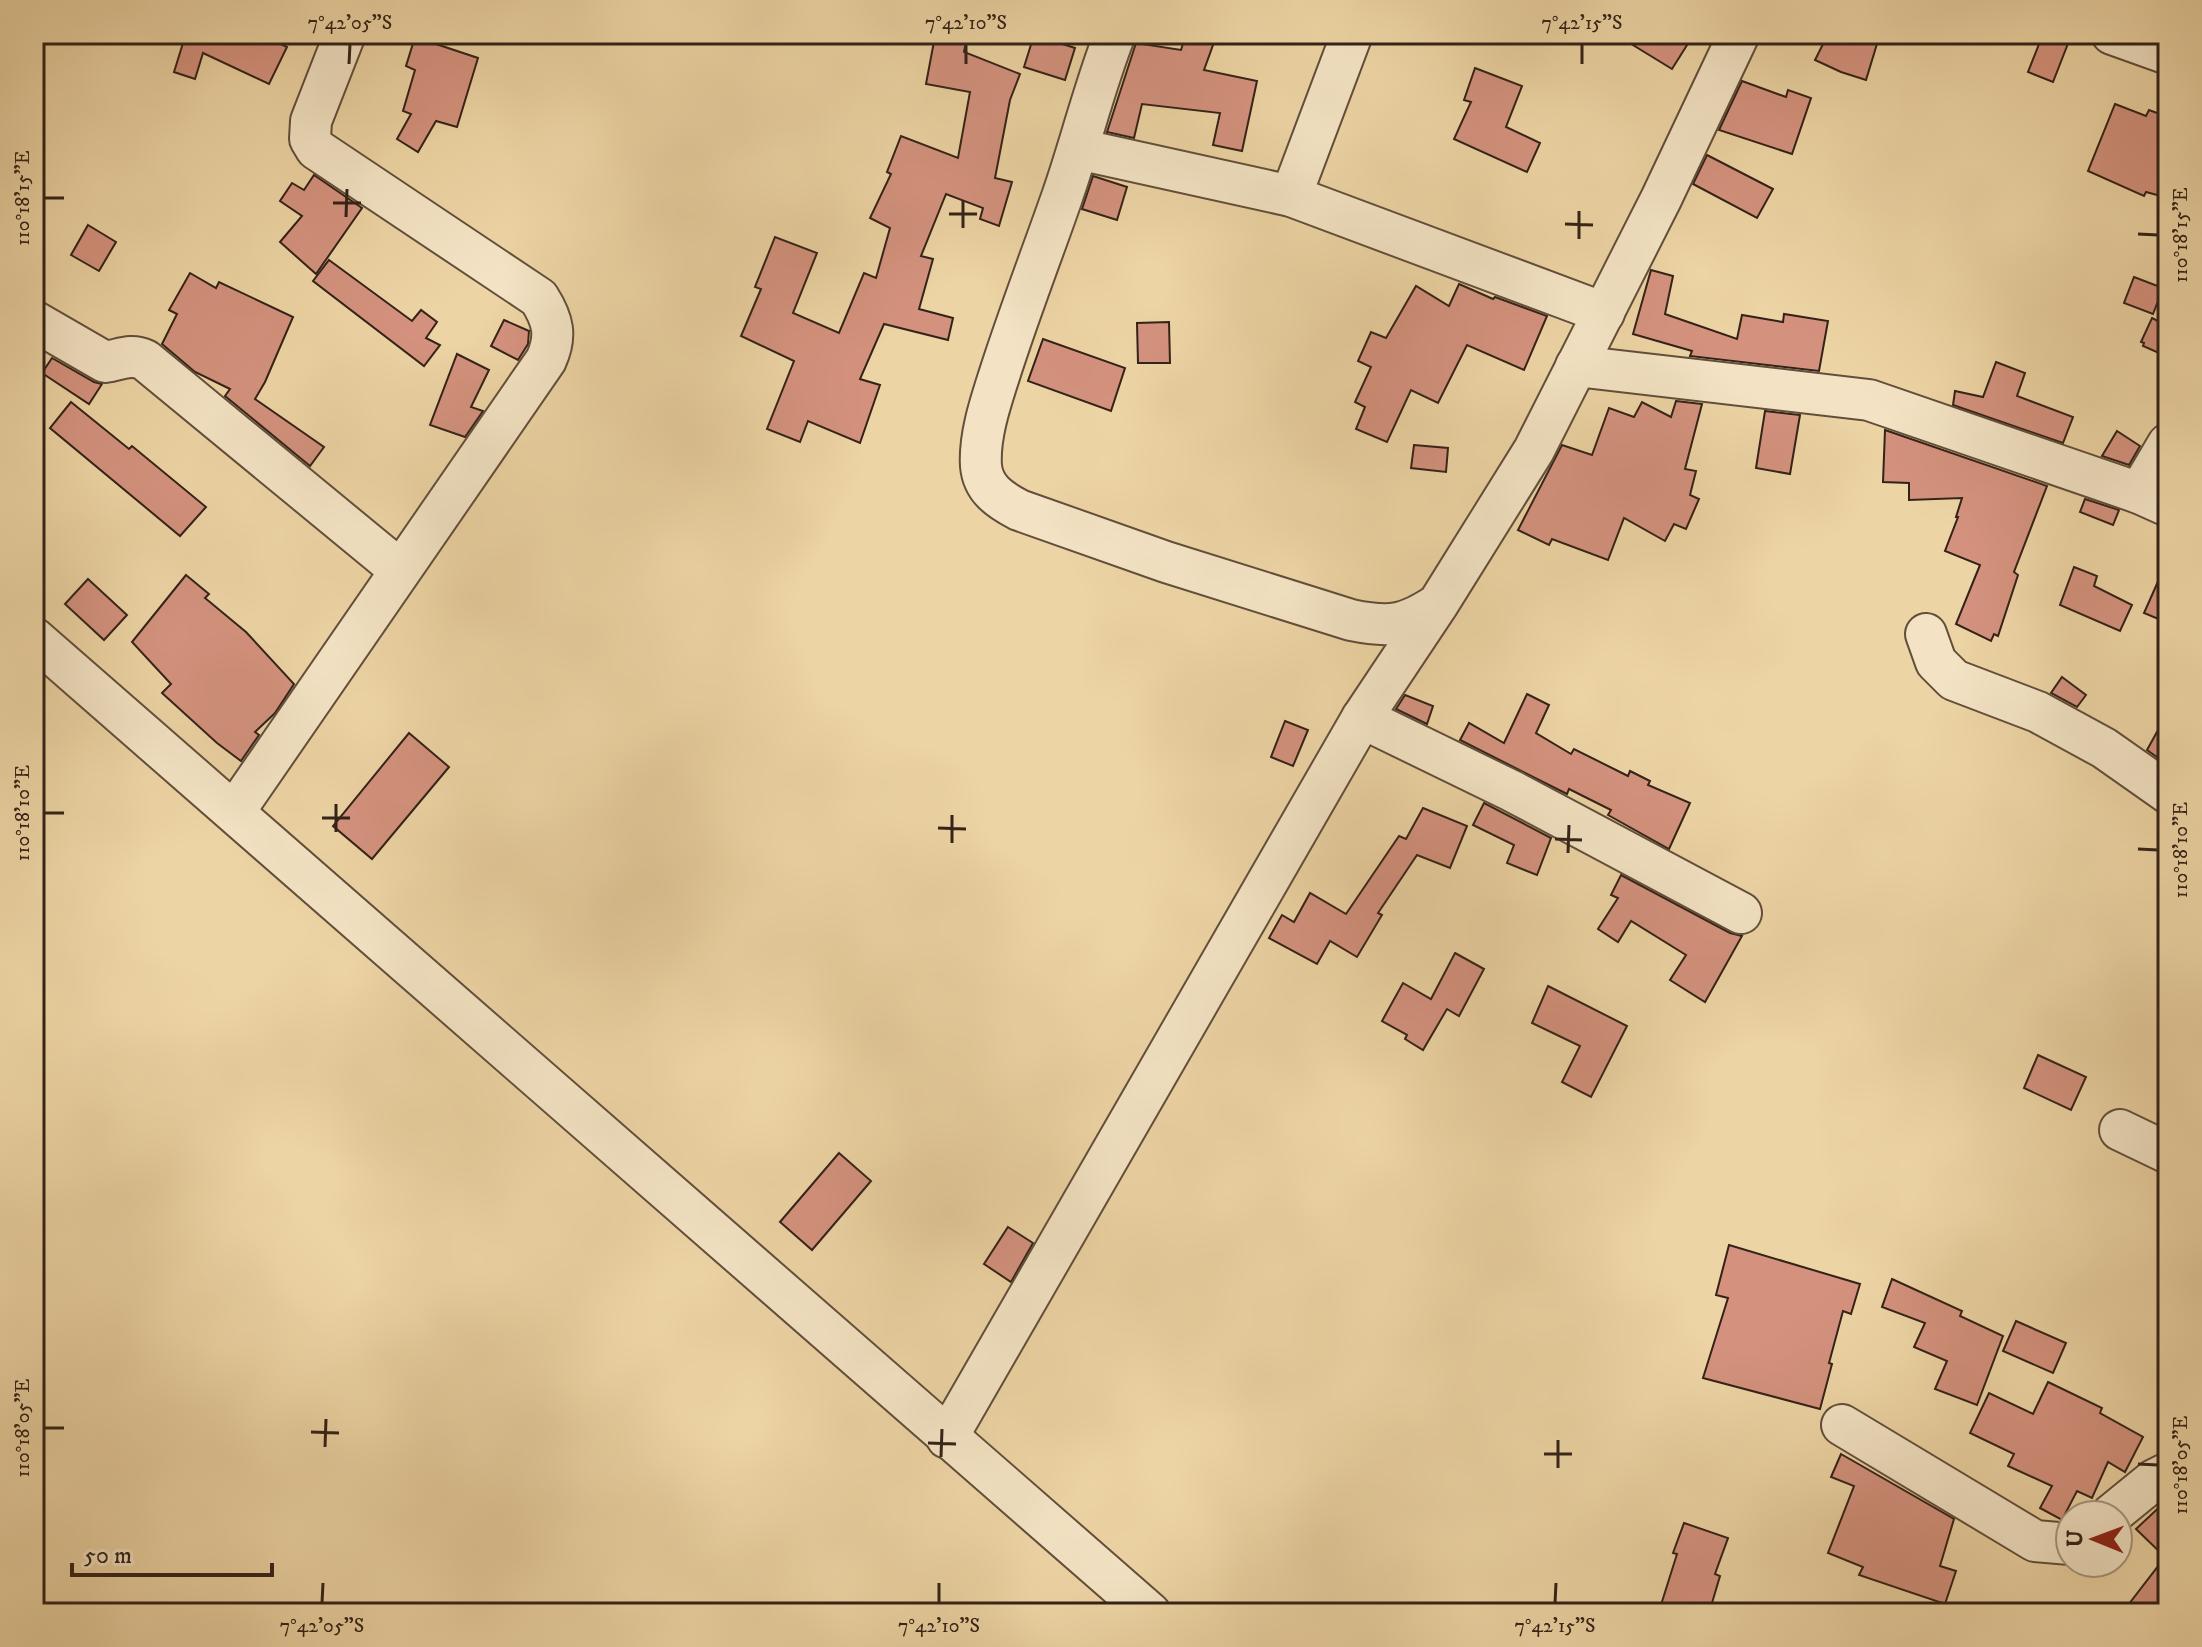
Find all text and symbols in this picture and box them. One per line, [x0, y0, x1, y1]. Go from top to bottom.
text: 7°42'05"S [308, 11, 392, 36]
text: 7°42'10"S [925, 11, 1007, 36]
text: 7°42'15"S [1542, 11, 1622, 36]
text: 110°18'15"E [11, 150, 36, 246]
text: 110°18'15"E [2169, 187, 2194, 283]
text: 110°18'10"E [11, 765, 36, 861]
text: 110°18'10"E [2169, 802, 2194, 898]
text: 110°18'05"E [11, 1378, 36, 1478]
text: 110°18'05"E [2169, 1415, 2194, 1515]
north arrow [2054, 1499, 2134, 1579]
scale bar [72, 1527, 272, 1577]
text: U [2062, 1530, 2089, 1547]
text: 50 m [84, 1541, 132, 1571]
text: 7°42'05"S [280, 1614, 364, 1639]
text: 7°42'10"S [898, 1614, 980, 1639]
text: 7°42'15"S [1515, 1614, 1595, 1639]

